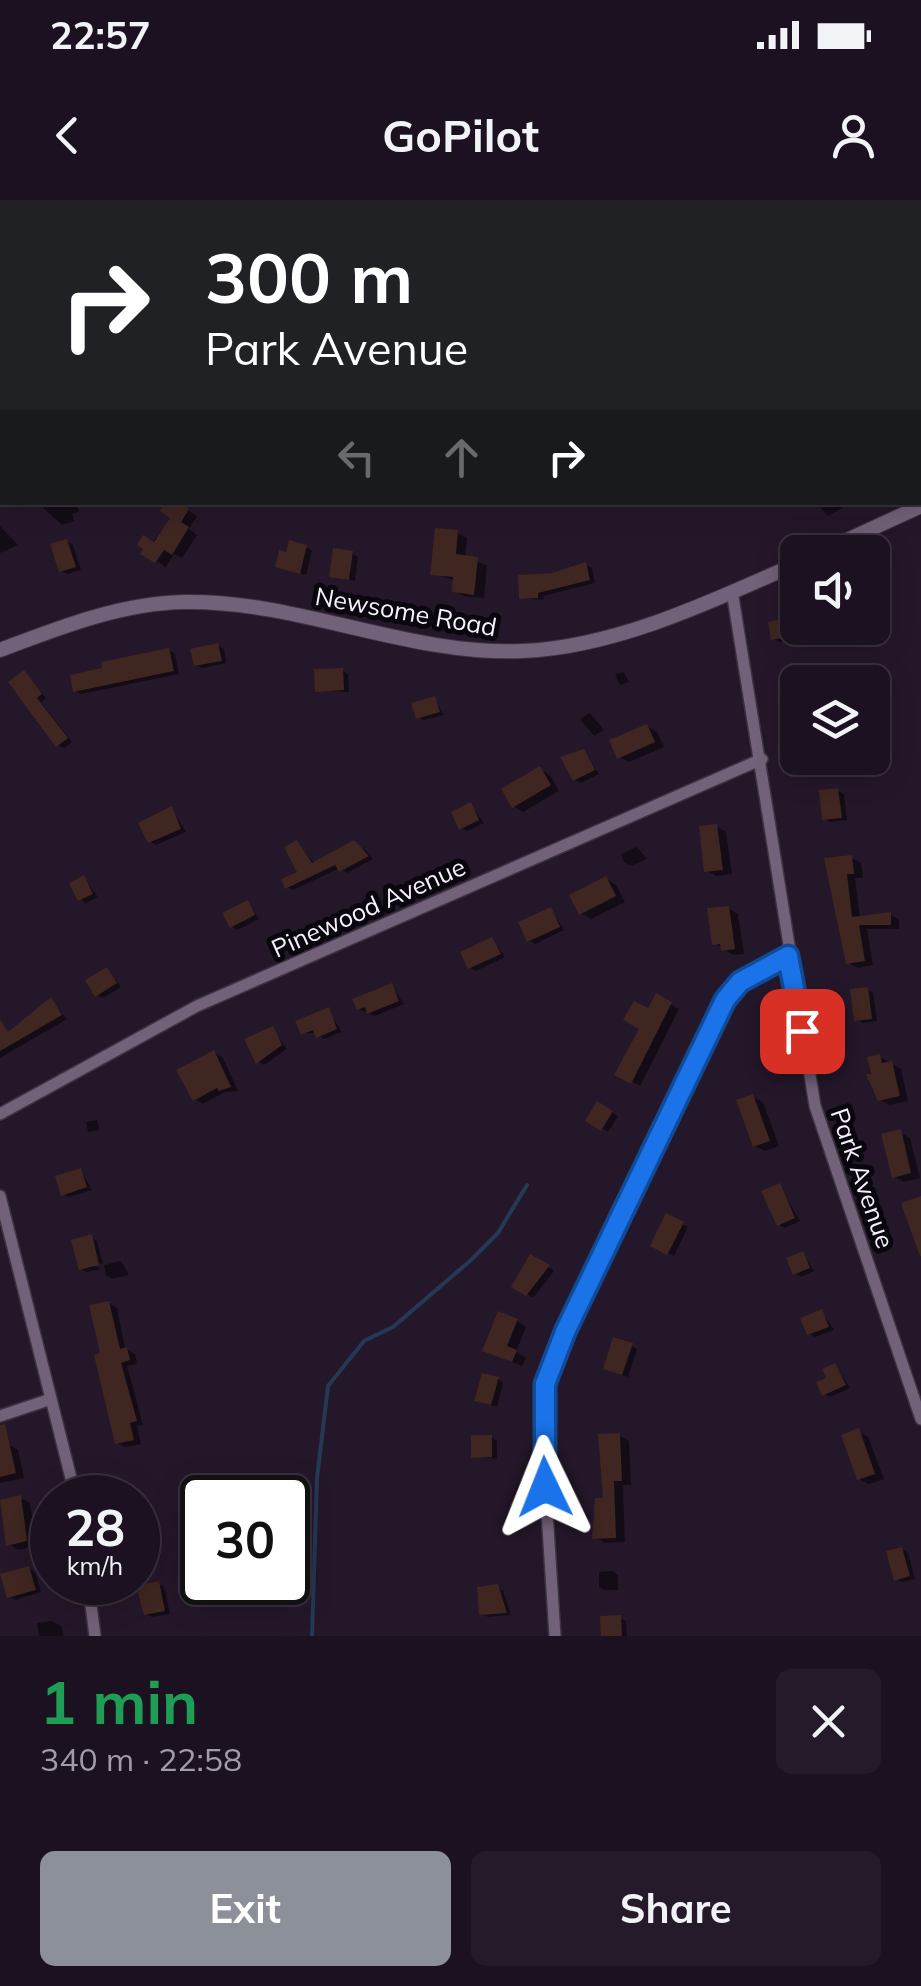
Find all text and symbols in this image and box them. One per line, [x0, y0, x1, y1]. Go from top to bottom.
text: 22:57 [50, 11, 151, 59]
text: GoPilot [382, 107, 539, 163]
icon: back [40, 108, 95, 163]
icon: person [826, 108, 881, 163]
text: 300 m [205, 233, 413, 321]
icon: right [40, 240, 170, 370]
text: Park Avenue [205, 320, 468, 376]
icon: left [329, 430, 384, 485]
icon: ahead [434, 430, 489, 485]
icon: right [539, 430, 594, 485]
map controls [780, 535, 890, 775]
button: sound [780, 535, 890, 645]
street label: Newsome Road [313, 580, 499, 642]
button: layers [780, 665, 890, 775]
street label: Pinewood Avenue [266, 850, 470, 964]
pin [760, 989, 845, 1074]
icon: arrive [775, 1004, 830, 1059]
street label: Park Avenue [825, 1104, 901, 1252]
position arrow [493, 1435, 597, 1539]
speed limit sign: 30 [180, 1475, 310, 1605]
text: 28 [65, 1496, 125, 1559]
text: km/h [67, 1550, 123, 1581]
text: 1 min [40, 1664, 198, 1739]
button: close [776, 1669, 881, 1774]
text: 340 m · 22:58 [40, 1739, 242, 1779]
button: Exit [40, 1851, 451, 1966]
button: Share [471, 1851, 881, 1966]

